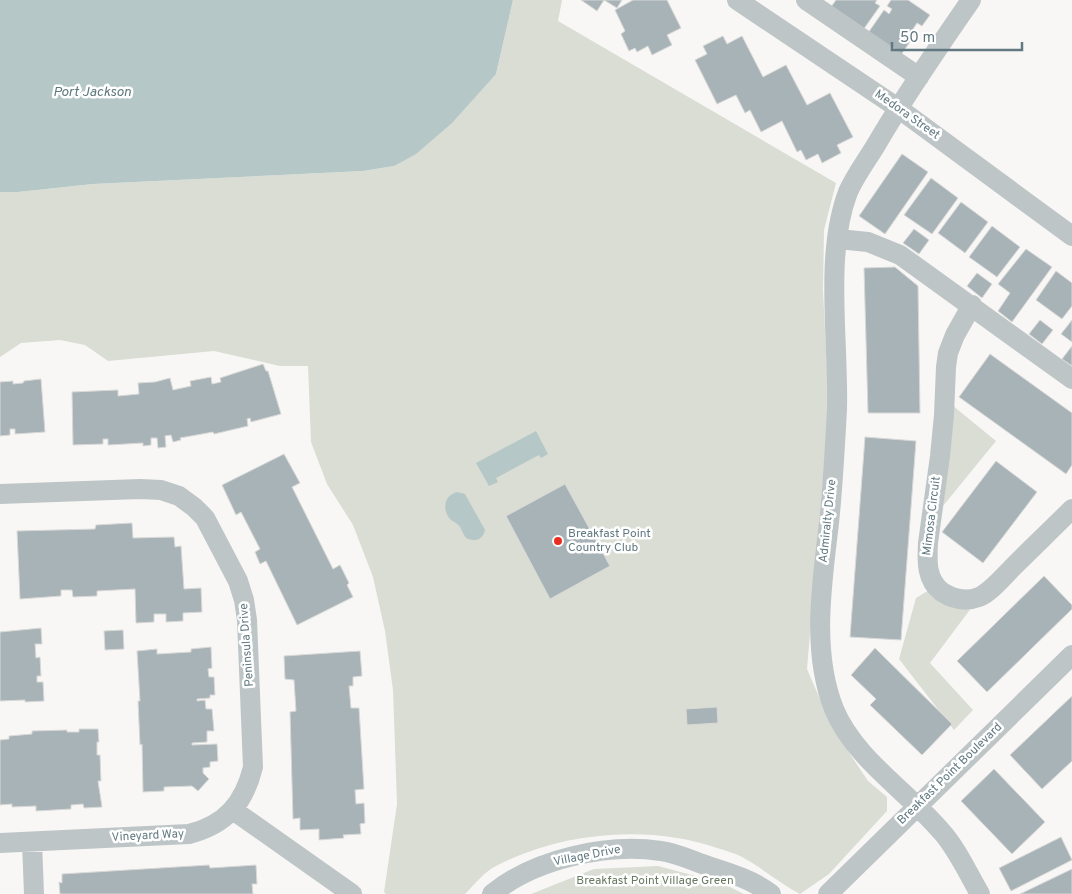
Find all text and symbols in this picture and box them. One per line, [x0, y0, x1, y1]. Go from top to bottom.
scale bar [892, 20, 1022, 52]
text: 50 m [900, 29, 935, 48]
water label: Port Jackson [53, 84, 131, 101]
street label: Medora Street [871, 87, 943, 143]
street label: Mimosa Circuit [919, 475, 945, 557]
street label: Admiralty Drive [816, 478, 840, 564]
place label: Breakfast Point Country Club [568, 526, 651, 556]
marker: Breakfast Point Country Club [552, 535, 564, 547]
street label: Peninsula Drive [236, 603, 258, 687]
street label: Breakfast Point Boulevard [894, 720, 1006, 828]
street label: Vineyard Way [111, 826, 185, 846]
street label: Village Drive [552, 842, 622, 870]
park label: Breakfast Point Village Green [576, 873, 734, 889]

